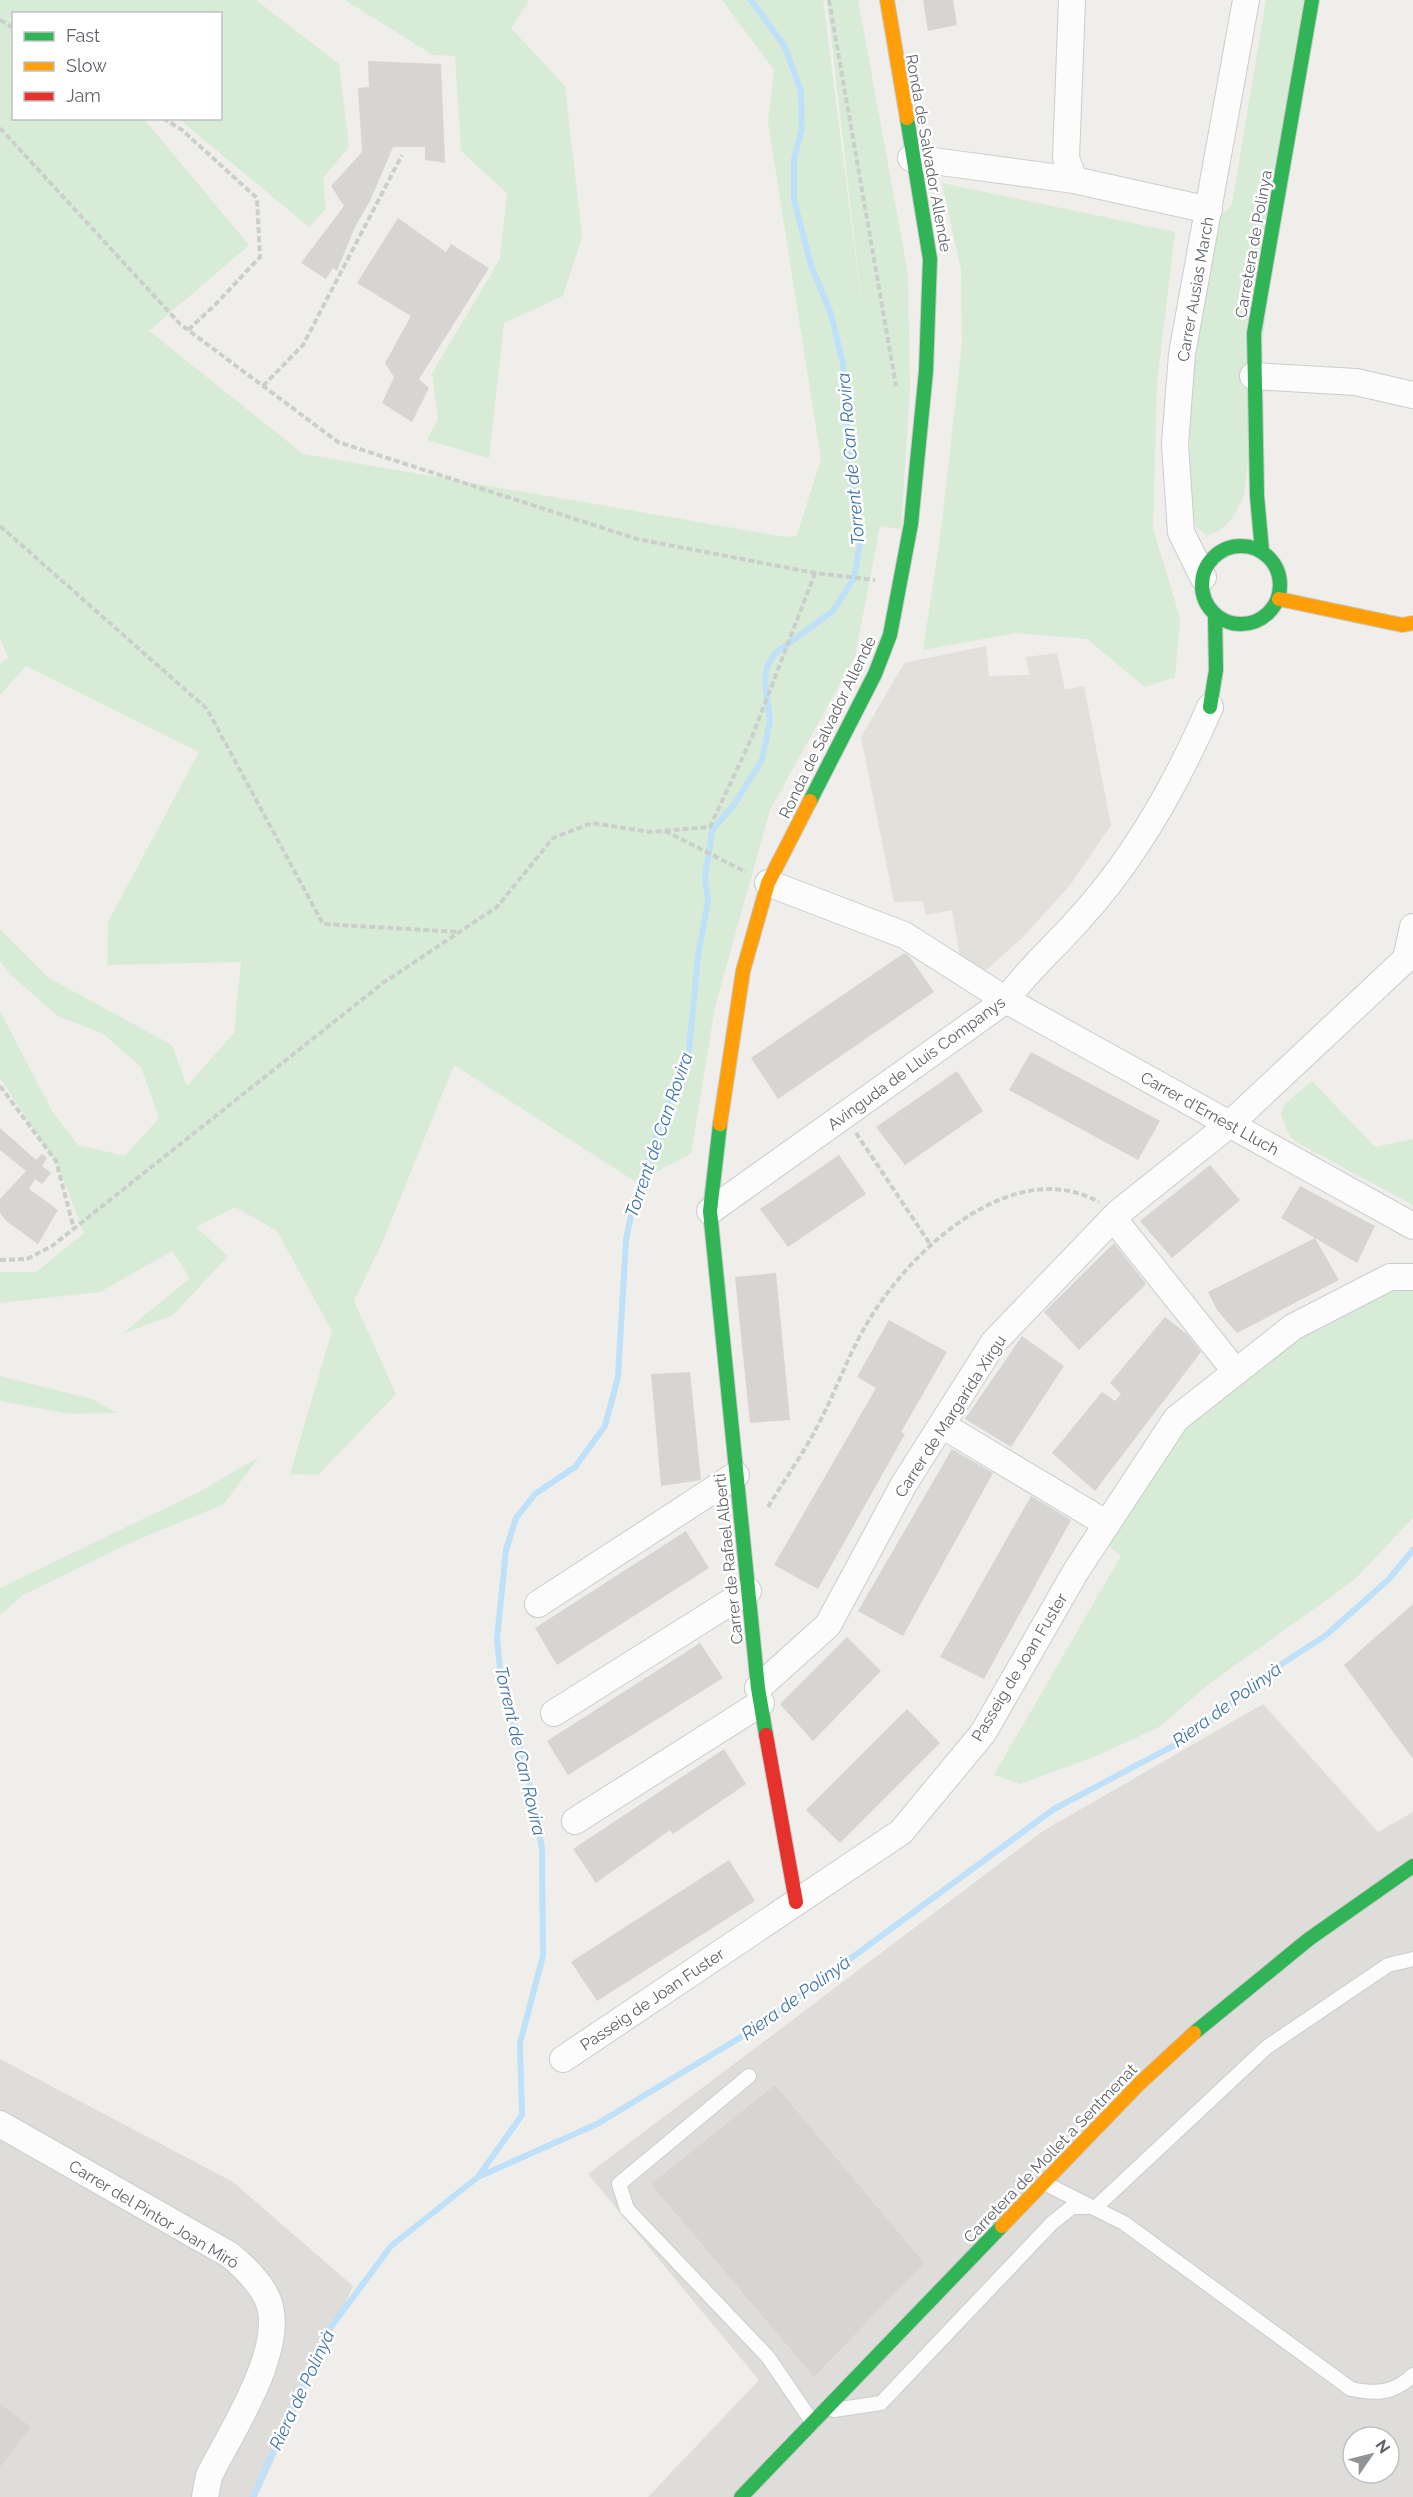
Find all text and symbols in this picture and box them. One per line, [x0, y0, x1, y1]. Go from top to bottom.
legend [12, 12, 222, 120]
text: Fast [66, 25, 100, 46]
street label: Ronda de Salvador Allende [902, 53, 955, 254]
text: Slow [66, 55, 107, 76]
text: Jam [66, 85, 101, 106]
street label: Carretera de Polinya [1231, 169, 1276, 320]
street label: Carrer Ausias March [1173, 215, 1218, 363]
water label: Torrent de Can Rovira [832, 372, 869, 546]
street label: Ronda de Salvador Allende [775, 633, 880, 822]
street label: Avinguda de Lluís Companys [824, 992, 1009, 1134]
water label: Torrent de Can Rovira [620, 1049, 697, 1220]
street label: Carrer d'Ernest Lluch [1137, 1068, 1282, 1159]
street label: Carrer de Margarida Xirgu [891, 1332, 1010, 1501]
street label: Carrer de Rafael Alberti [710, 1473, 747, 1645]
street label: Passeig de Joan Fuster [968, 1589, 1071, 1745]
water label: Riera de Polinyà [1168, 1658, 1286, 1751]
water label: Torrent de Can Rovira [491, 1664, 550, 1838]
street label: Passeig de Joan Fuster [577, 1944, 728, 2055]
water label: Riera de Polinyà [737, 1951, 855, 2044]
street label: Carretera de Mollet a Sentmenat [960, 2060, 1141, 2247]
street label: Carrer del Pintor Joan Miró [65, 2156, 242, 2273]
water label: Riera de Polinyà [265, 2326, 339, 2453]
north arrow [1341, 2425, 1401, 2485]
text: N [1372, 2436, 1394, 2457]

